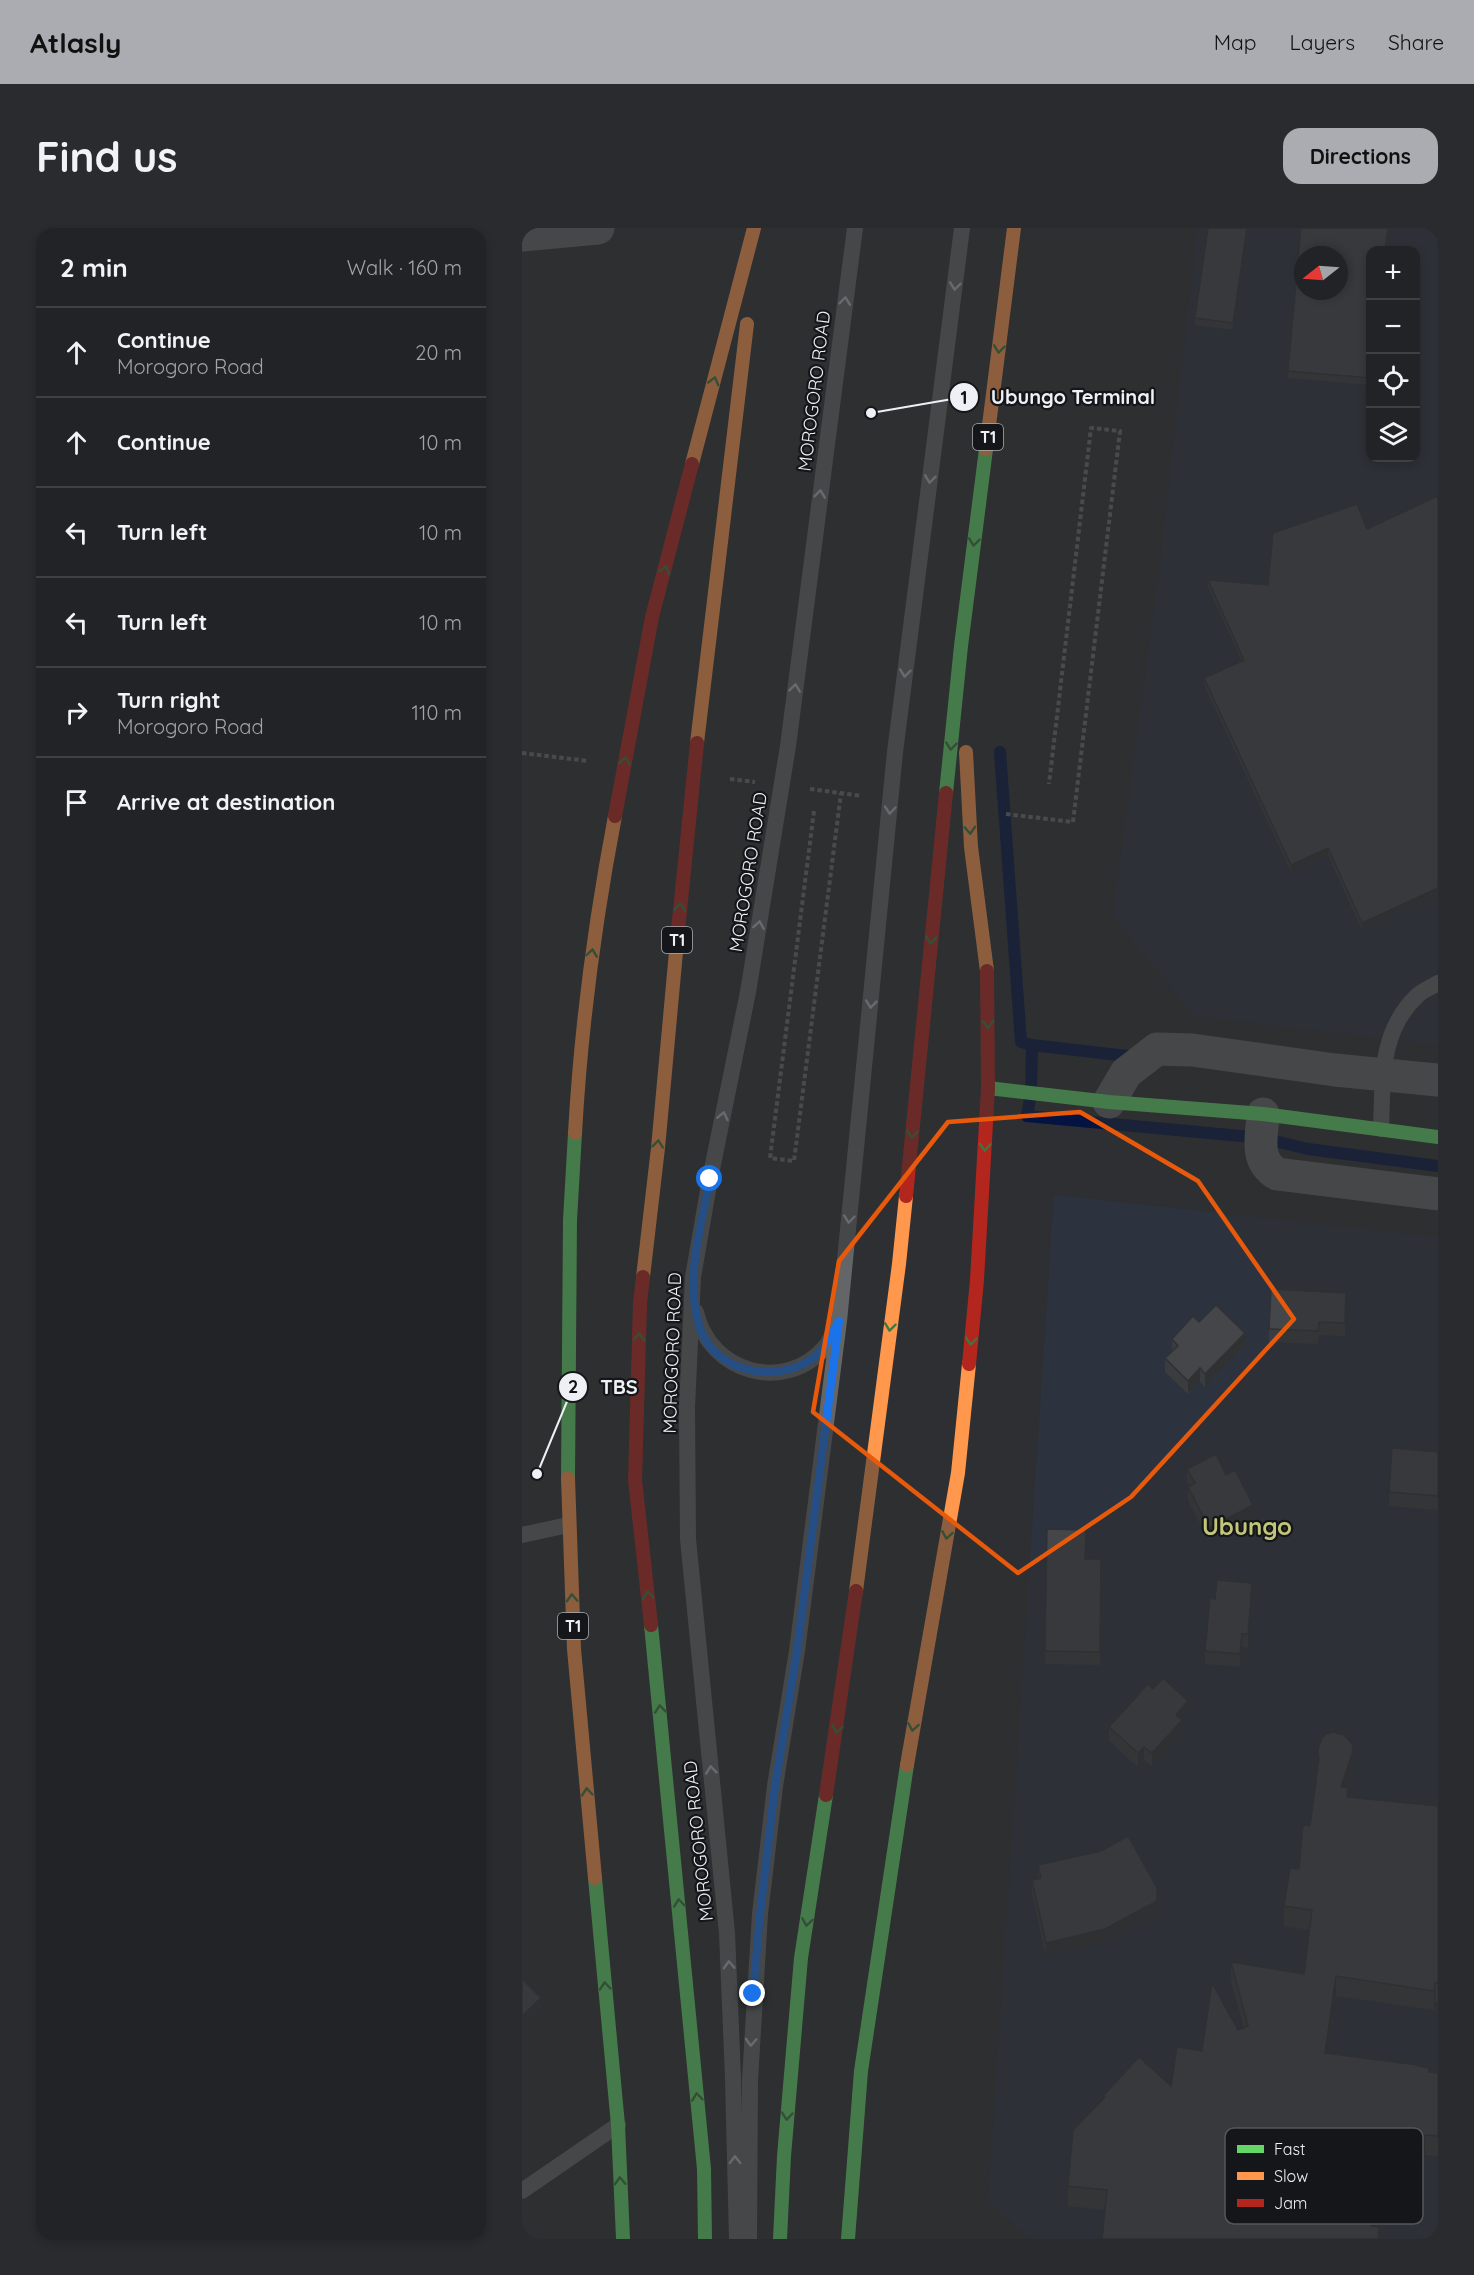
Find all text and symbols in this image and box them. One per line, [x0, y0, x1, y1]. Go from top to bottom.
text: Atlasly [30, 25, 121, 60]
text: Map [1214, 29, 1257, 55]
text: Layers [1290, 29, 1355, 55]
text: Share [1388, 29, 1444, 55]
button: Directions [1283, 128, 1438, 184]
text: Find us [36, 130, 178, 183]
north arrow [1294, 246, 1348, 300]
map controls [1366, 246, 1420, 462]
button: + [1366, 246, 1420, 300]
text: 2 min [60, 251, 128, 284]
text: Walk · 160 m [347, 255, 462, 280]
one-way arrow [949, 281, 961, 291]
one-way arrow [839, 296, 851, 305]
button: − [1366, 300, 1420, 354]
street label: MOROGORO ROAD [793, 309, 835, 472]
text: Continue [117, 326, 211, 354]
icon: ahead [60, 336, 93, 369]
text: 20 m [415, 340, 462, 365]
one-way arrow [993, 344, 1006, 353]
text: Morogoro Road [117, 354, 264, 379]
button: locate [1366, 354, 1420, 408]
one-way arrow [707, 377, 719, 387]
callout: Ubungo Terminal [949, 378, 1167, 416]
text: Ubungo Terminal [991, 384, 1155, 409]
text: 1 [960, 386, 968, 409]
button: layers [1366, 408, 1420, 462]
road number: T1 [973, 424, 1003, 450]
icon: ahead [60, 426, 93, 459]
text: Continue [117, 428, 211, 456]
text: 10 m [419, 430, 462, 455]
one-way arrow [924, 475, 937, 484]
one-way arrow [814, 490, 826, 499]
icon: left [60, 516, 93, 549]
text: Turn left [117, 518, 207, 546]
text: 10 m [419, 520, 462, 545]
one-way arrow [969, 537, 981, 547]
one-way arrow [657, 565, 670, 575]
icon: left [60, 606, 93, 639]
text: Turn left [117, 608, 207, 636]
text: 10 m [419, 610, 462, 635]
one-way arrow [900, 668, 912, 677]
one-way arrow [789, 683, 801, 692]
text: Turn right [117, 686, 221, 714]
icon: right [60, 696, 93, 729]
text: 110 m [412, 700, 462, 725]
text: Morogoro Road [117, 714, 264, 739]
one-way arrow [945, 741, 958, 750]
one-way arrow [618, 756, 631, 766]
icon: arrive [60, 786, 93, 819]
text: Arrive at destination [117, 788, 335, 816]
street label: MOROGORO ROAD [724, 790, 772, 954]
one-way arrow [884, 806, 897, 815]
one-way arrow [964, 825, 977, 834]
one-way arrow [673, 903, 686, 912]
one-way arrow [753, 920, 765, 929]
road number: T1 [662, 927, 692, 953]
one-way arrow [925, 935, 938, 944]
one-way arrow [585, 948, 597, 958]
one-way arrow [865, 1000, 878, 1009]
one-way arrow [982, 1019, 994, 1028]
one-way arrow [716, 1111, 729, 1121]
one-way arrow [906, 1129, 919, 1138]
one-way arrow [651, 1139, 664, 1148]
one-way arrow [978, 1142, 991, 1151]
route start [696, 1165, 722, 1191]
one-way arrow [843, 1215, 856, 1224]
street label: MOROGORO ROAD [658, 1272, 686, 1434]
one-way arrow [885, 1323, 897, 1332]
one-way arrow [633, 1333, 646, 1342]
one-way arrow [965, 1337, 978, 1346]
callout: TBS [558, 1368, 650, 1406]
text: TBS [600, 1374, 638, 1399]
text: 2 [568, 1375, 578, 1398]
district label: Ubungo [1202, 1511, 1292, 1541]
one-way arrow [941, 1529, 954, 1539]
one-way arrow [642, 1590, 655, 1599]
one-way arrow [565, 1593, 578, 1602]
road number: T1 [558, 1613, 588, 1639]
one-way arrow [654, 1704, 667, 1713]
one-way arrow [908, 1722, 920, 1731]
one-way arrow [831, 1725, 843, 1734]
street label: MOROGORO ROAD [678, 1759, 718, 1922]
one-way arrow [705, 1766, 718, 1775]
one-way arrow [581, 1787, 594, 1797]
one-way arrow [673, 1898, 686, 1907]
one-way arrow [801, 1918, 813, 1927]
one-way arrow [722, 1960, 735, 1969]
route end [739, 1980, 765, 2006]
one-way arrow [599, 1982, 612, 1991]
one-way arrow [745, 2038, 758, 2047]
one-way arrow [691, 2092, 704, 2101]
one-way arrow [781, 2112, 794, 2121]
legend [1225, 2128, 1423, 2224]
text: Fast [1274, 2139, 1305, 2159]
one-way arrow [729, 2155, 741, 2164]
text: Slow [1274, 2166, 1308, 2186]
one-way arrow [614, 2176, 627, 2185]
text: Jam [1274, 2193, 1307, 2213]

